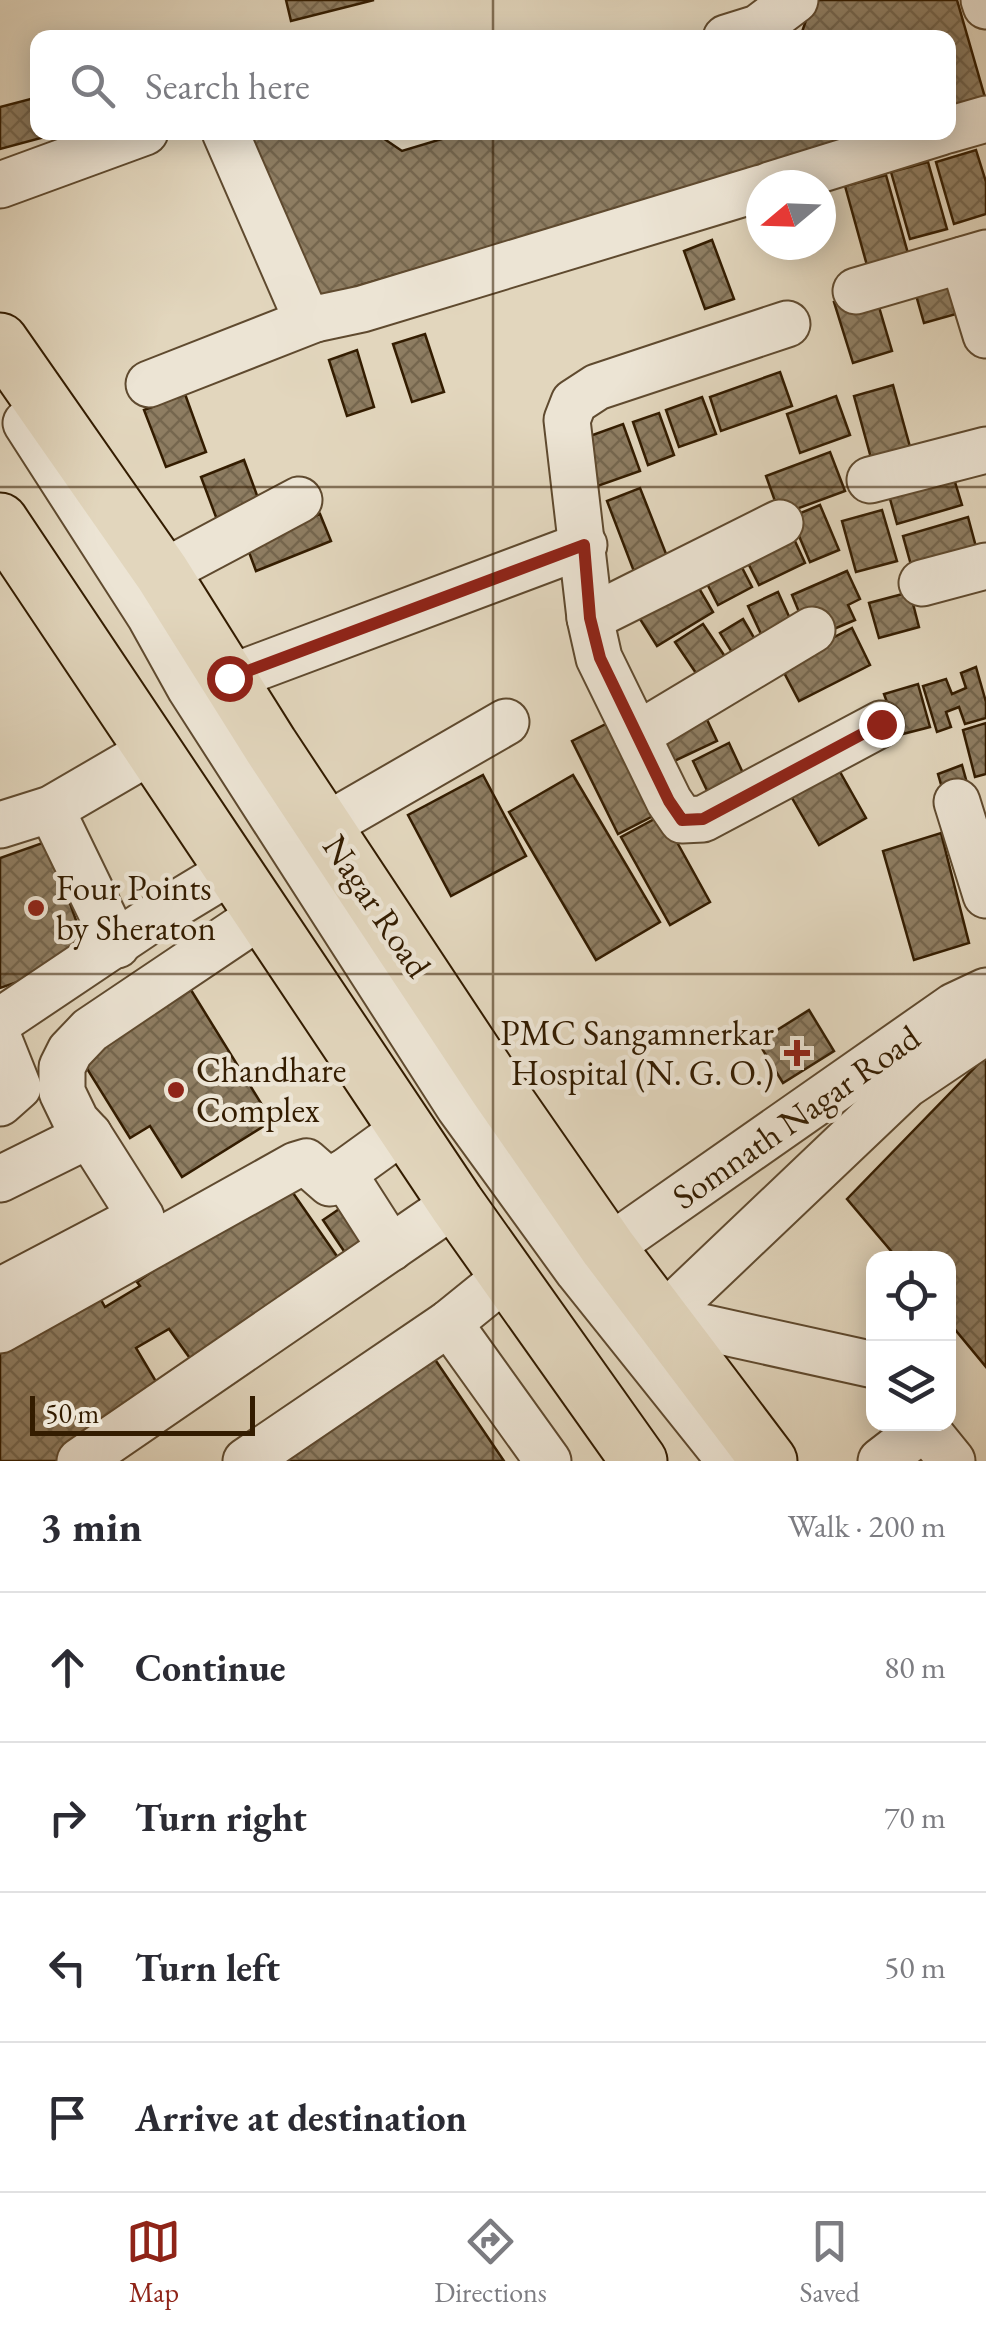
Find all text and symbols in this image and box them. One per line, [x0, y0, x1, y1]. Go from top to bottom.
search box [30, 30, 956, 140]
icon: search [65, 58, 120, 113]
text: Search here [145, 61, 310, 110]
north arrow [746, 170, 836, 260]
route start [207, 656, 253, 702]
route end [859, 702, 905, 748]
street label: Nagar Road [313, 826, 442, 986]
place label: Four Points by Sheraton [56, 865, 216, 950]
marker: Four Points by Sheraton [25, 897, 47, 919]
place label: PMC Sangamnerkar Hospital (N. G. O.) [500, 1010, 774, 1095]
street label: Somnath Nagar Road [663, 1014, 928, 1219]
marker: PMC Sangamnerkar Hospital (N. G. O.) [784, 1040, 810, 1066]
place label: Chandhare Complex [196, 1047, 346, 1132]
marker: Chandhare Complex [165, 1079, 187, 1101]
map controls [866, 1251, 956, 1431]
button: locate [866, 1251, 956, 1341]
button: layers [866, 1341, 956, 1431]
scale bar [30, 1391, 255, 1436]
text: 50 m [45, 1395, 99, 1431]
text: 3 min [40, 1499, 142, 1554]
text: Walk · 200 m [788, 1505, 946, 1547]
icon: ahead [40, 1640, 95, 1695]
text: Continue [135, 1643, 286, 1692]
text: 80 m [884, 1646, 946, 1688]
icon: right [40, 1790, 95, 1845]
text: Turn right [135, 1793, 307, 1842]
text: 70 m [884, 1796, 946, 1838]
icon: left [40, 1940, 95, 1995]
text: Turn left [135, 1943, 280, 1992]
text: 50 m [884, 1946, 946, 1988]
icon: arrive [40, 2090, 95, 2145]
text: Arrive at destination [135, 2093, 467, 2142]
tab: Map [126, 2214, 181, 2310]
tab: Directions [434, 2214, 547, 2310]
tab: Saved [800, 2214, 860, 2310]

